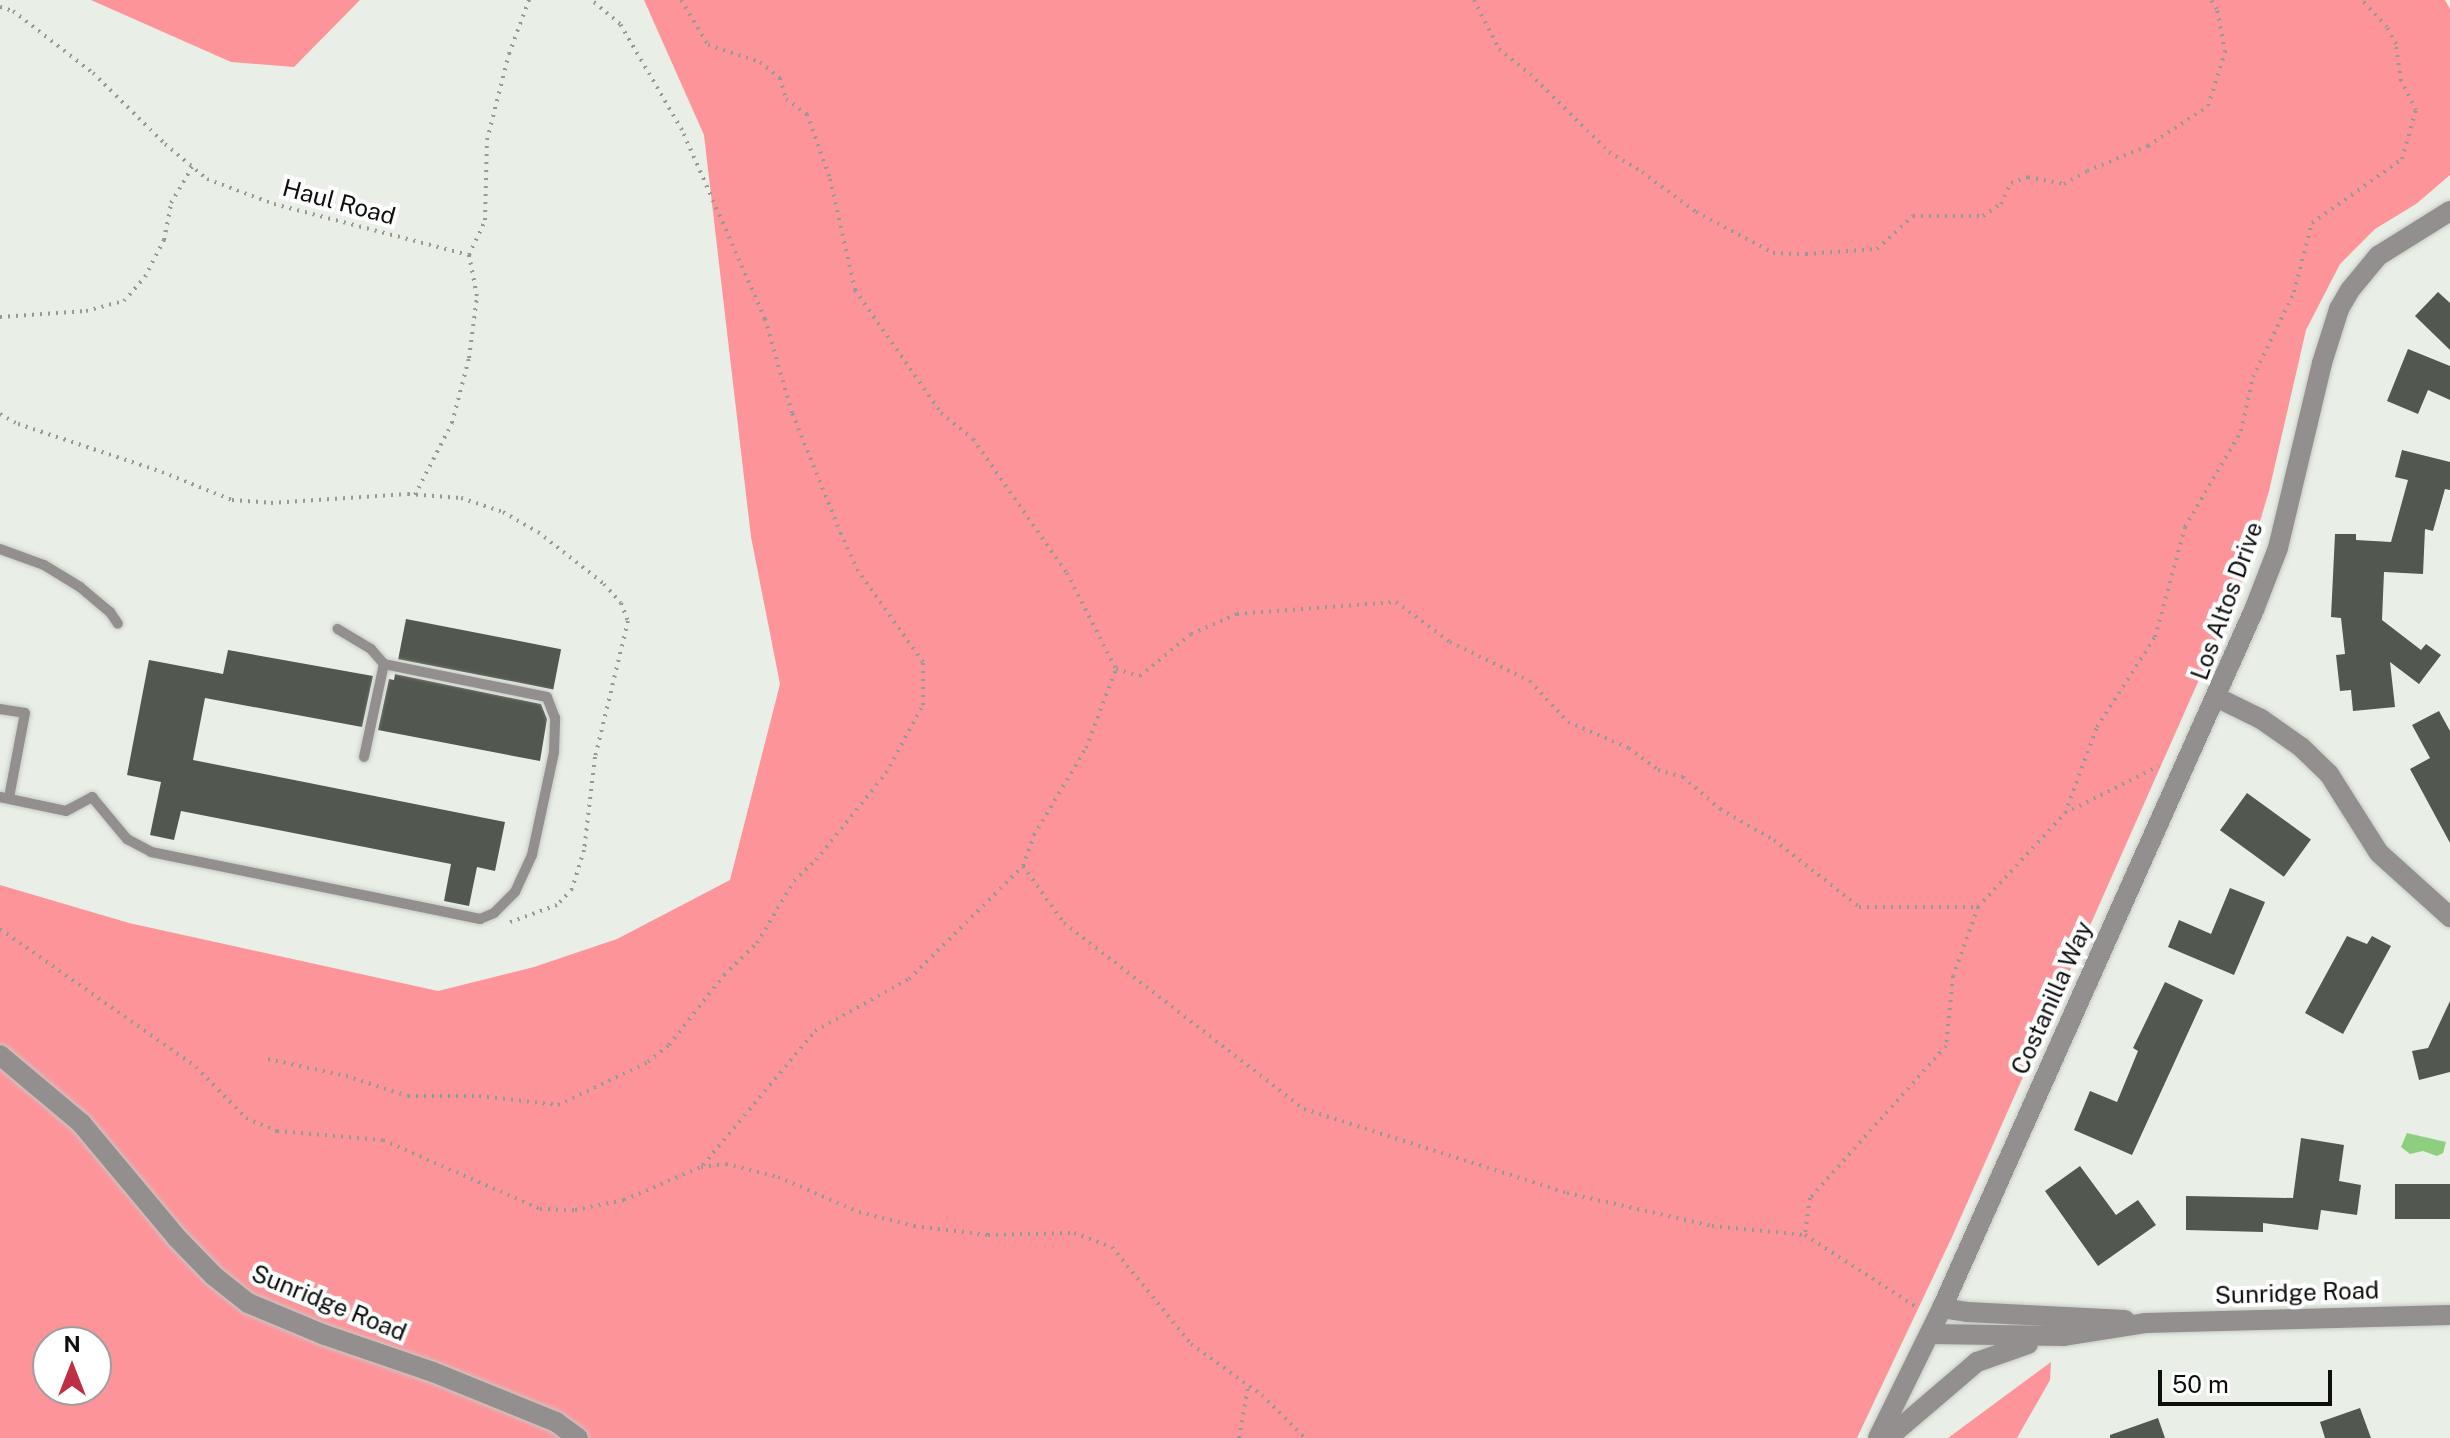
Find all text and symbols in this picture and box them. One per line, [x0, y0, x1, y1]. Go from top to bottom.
street label: Haul Road [279, 173, 399, 231]
street label: Los Altos Drive [2185, 518, 2269, 684]
street label: Costanilla Way [2005, 917, 2099, 1079]
street label: Sunridge Road [247, 1259, 411, 1347]
street label: Sunridge Road [2214, 1276, 2380, 1310]
north arrow [32, 1326, 112, 1406]
text: N [63, 1331, 81, 1357]
scale bar [2162, 1354, 2336, 1404]
text: 50 m [2172, 1370, 2229, 1398]

